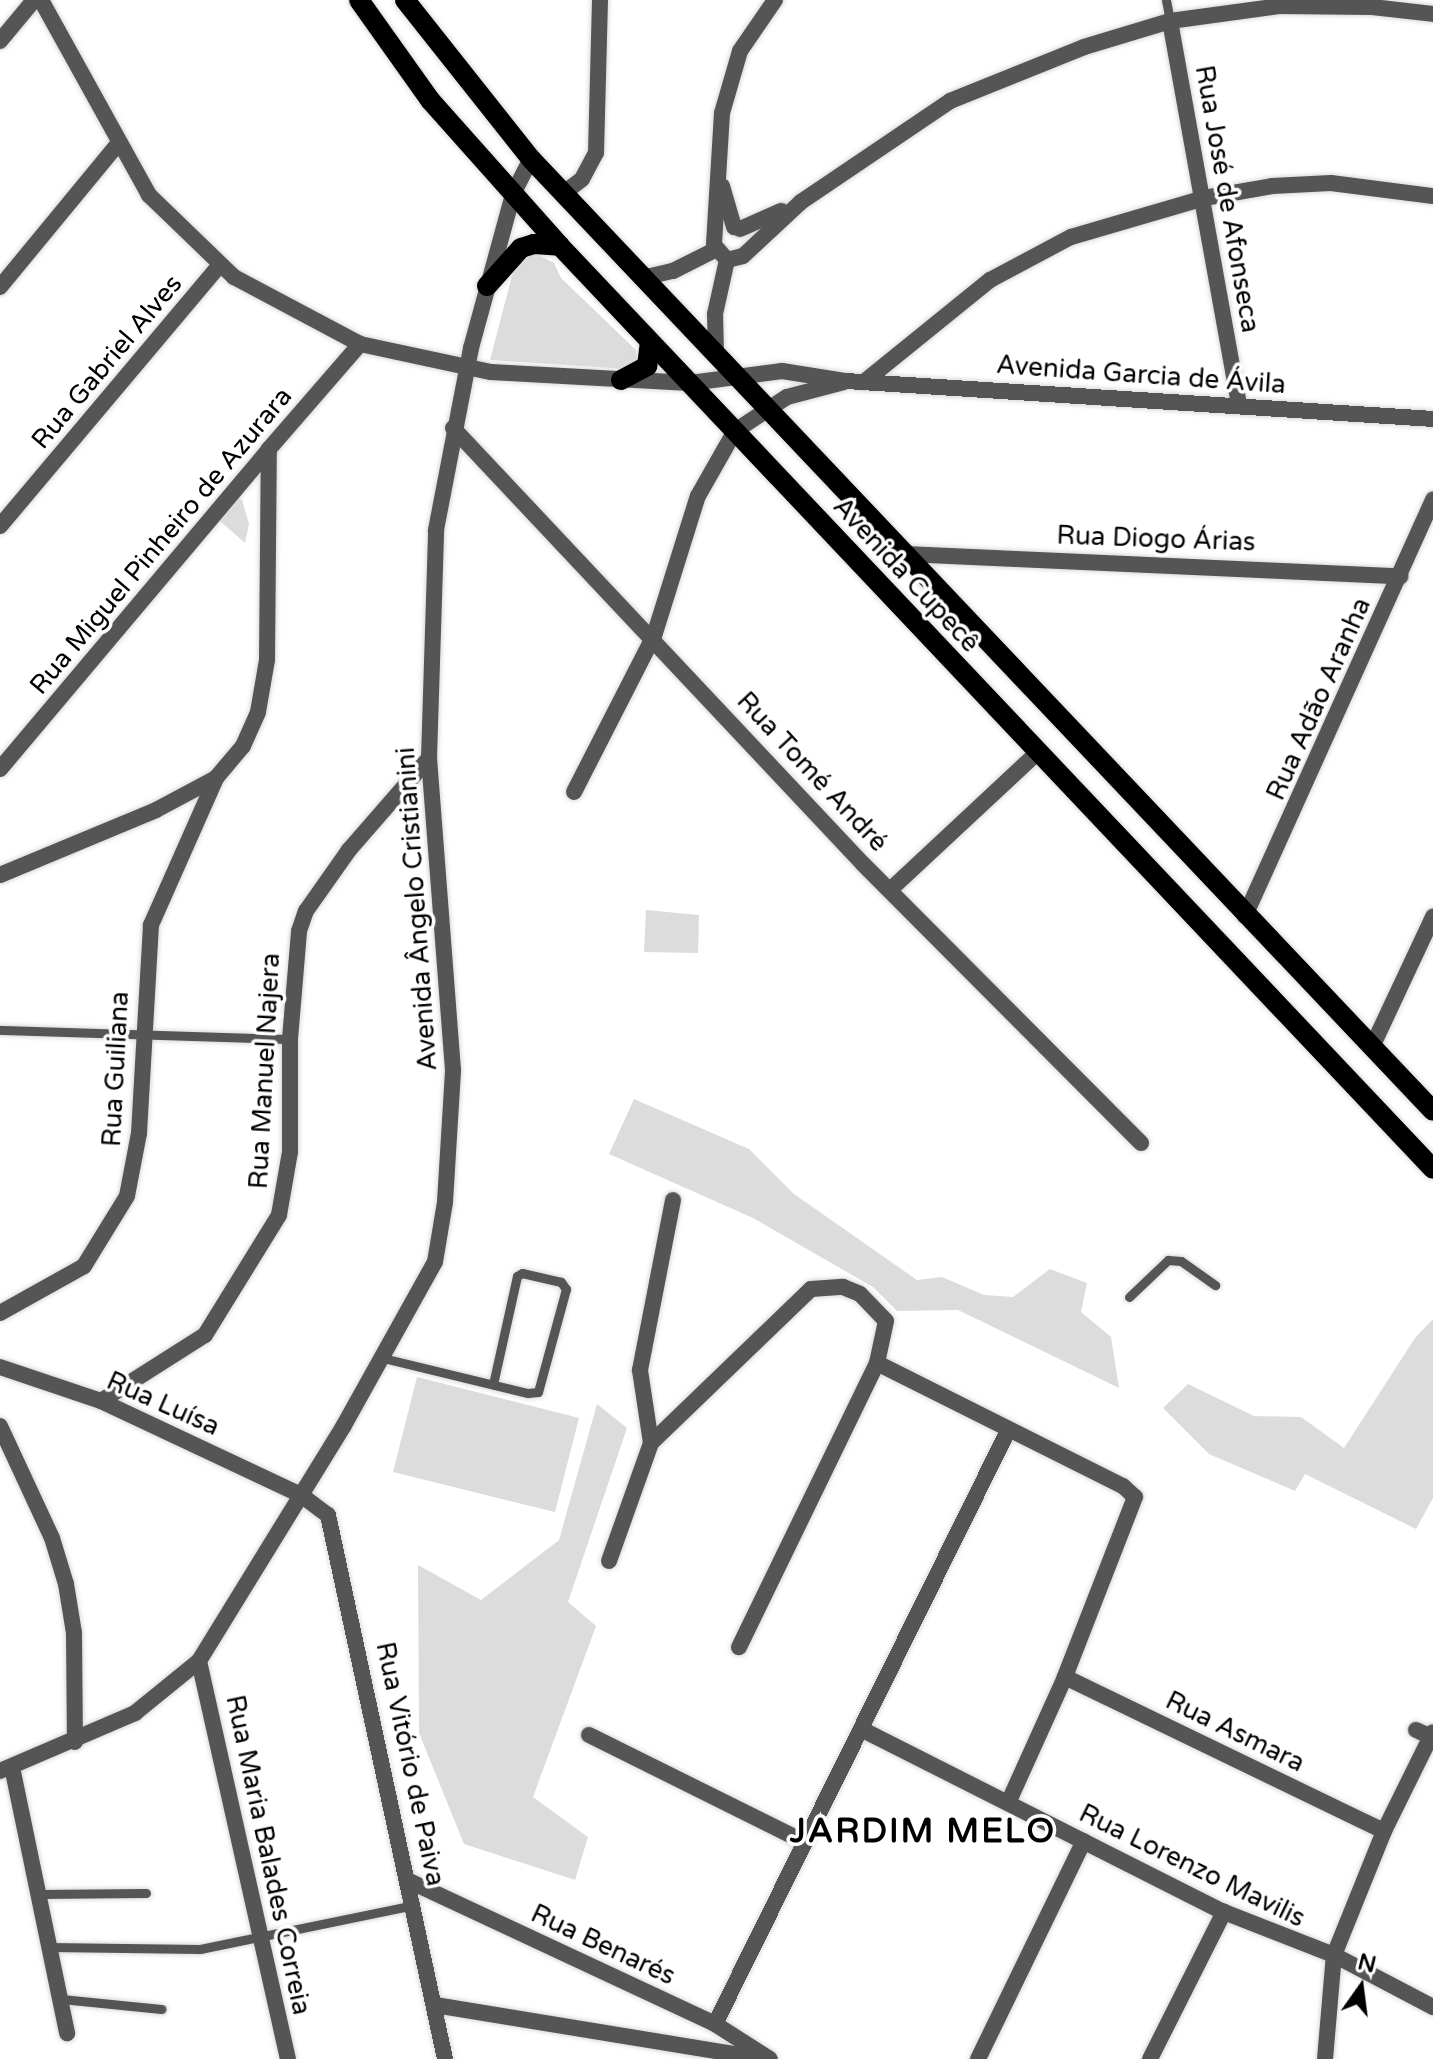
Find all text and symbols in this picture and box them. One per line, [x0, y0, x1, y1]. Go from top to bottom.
street label: Rua José de Afonseca [1188, 63, 1266, 335]
street label: Rua Gabriel Alves [25, 269, 189, 455]
street label: Avenida Garcia de Ávila [995, 349, 1287, 401]
street label: Rua Miguel Pinheiro de Azurara [23, 381, 299, 701]
street label: Avenida Cupecê [826, 491, 986, 659]
street label: Rua Diogo Árias [1056, 520, 1256, 558]
street label: Rua Adão Aranha [1260, 593, 1378, 805]
street label: Rua Tomé André [730, 686, 894, 858]
street label: Avenida Ângelo Cristianini [390, 746, 444, 1072]
street label: Rua Manuel Najera [243, 952, 287, 1190]
street label: Rua Guiliana [96, 990, 136, 1148]
street label: Rua Luísa [102, 1365, 224, 1443]
street label: Rua Vitório de Paiva [369, 1639, 451, 1889]
street label: Rua Asmara [1160, 1685, 1310, 1779]
street label: Rua Maria Balades Correia [219, 1692, 317, 2018]
street label: Rua Lorenzo Mavilis [1074, 1798, 1310, 1934]
district label: JARDIM MELO [790, 1812, 1056, 1852]
street label: Rua Benarés [526, 1898, 680, 1992]
north arrow [1321, 1947, 1401, 2027]
text: N [1355, 1949, 1379, 1978]

